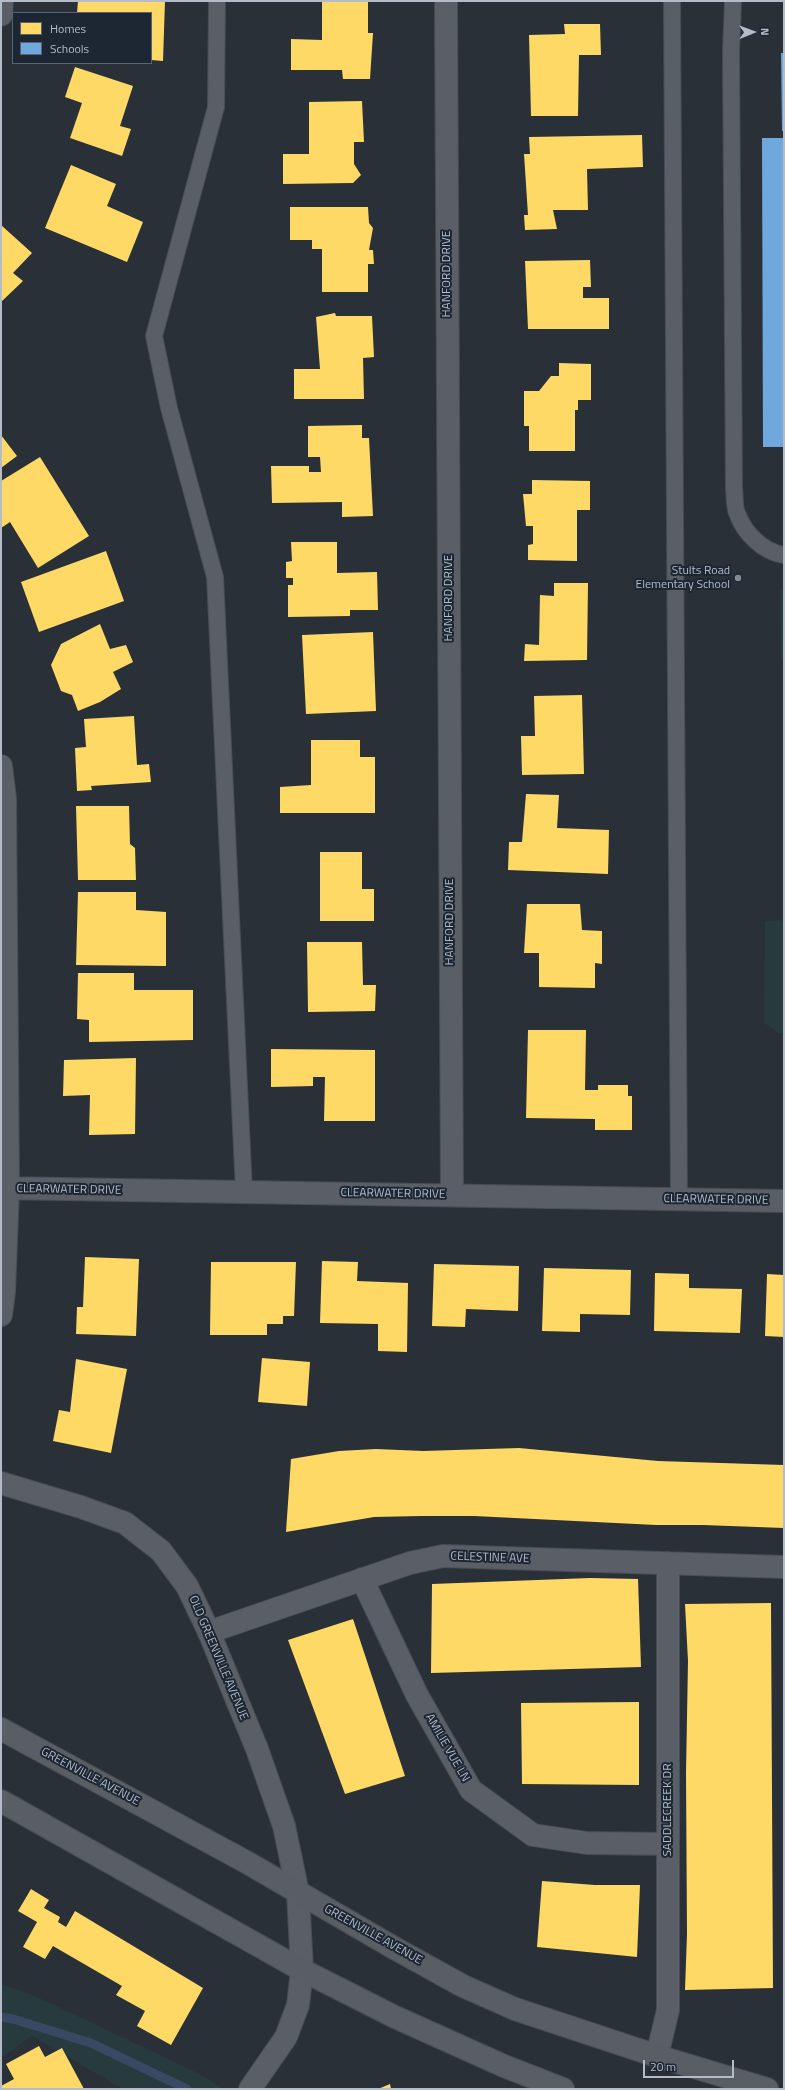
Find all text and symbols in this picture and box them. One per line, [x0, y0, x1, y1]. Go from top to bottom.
legend [12, 12, 152, 64]
north arrow [733, 12, 773, 52]
text: Homes [50, 19, 86, 38]
text: N [757, 28, 773, 36]
text: Schools [50, 39, 89, 58]
street label: HANFORD DRIVE [440, 231, 454, 317]
street label: HANFORD DRIVE [442, 555, 456, 641]
place label: Stults Road Elementary School [636, 564, 730, 592]
marker: Stults Road Elementary School [733, 573, 743, 583]
street label: HANFORD DRIVE [443, 879, 457, 965]
street label: CLEARWATER DRIVE [16, 1182, 122, 1198]
street label: CLEARWATER DRIVE [340, 1186, 446, 1202]
street label: CLEARWATER DRIVE [663, 1192, 769, 1208]
street label: CELESTINE AVE [450, 1549, 530, 1567]
street label: OLD GREENVILLE AVENUE [185, 1594, 251, 1722]
street label: AMILIE VUE LN [422, 1711, 472, 1785]
street label: GREENVILLE AVENUE [38, 1745, 142, 1809]
street label: SADDLECREEK DR [661, 1763, 675, 1857]
street label: GREENVILLE AVENUE [321, 1902, 425, 1968]
scale bar [645, 2052, 736, 2078]
text: 20 m [650, 2057, 676, 2076]

